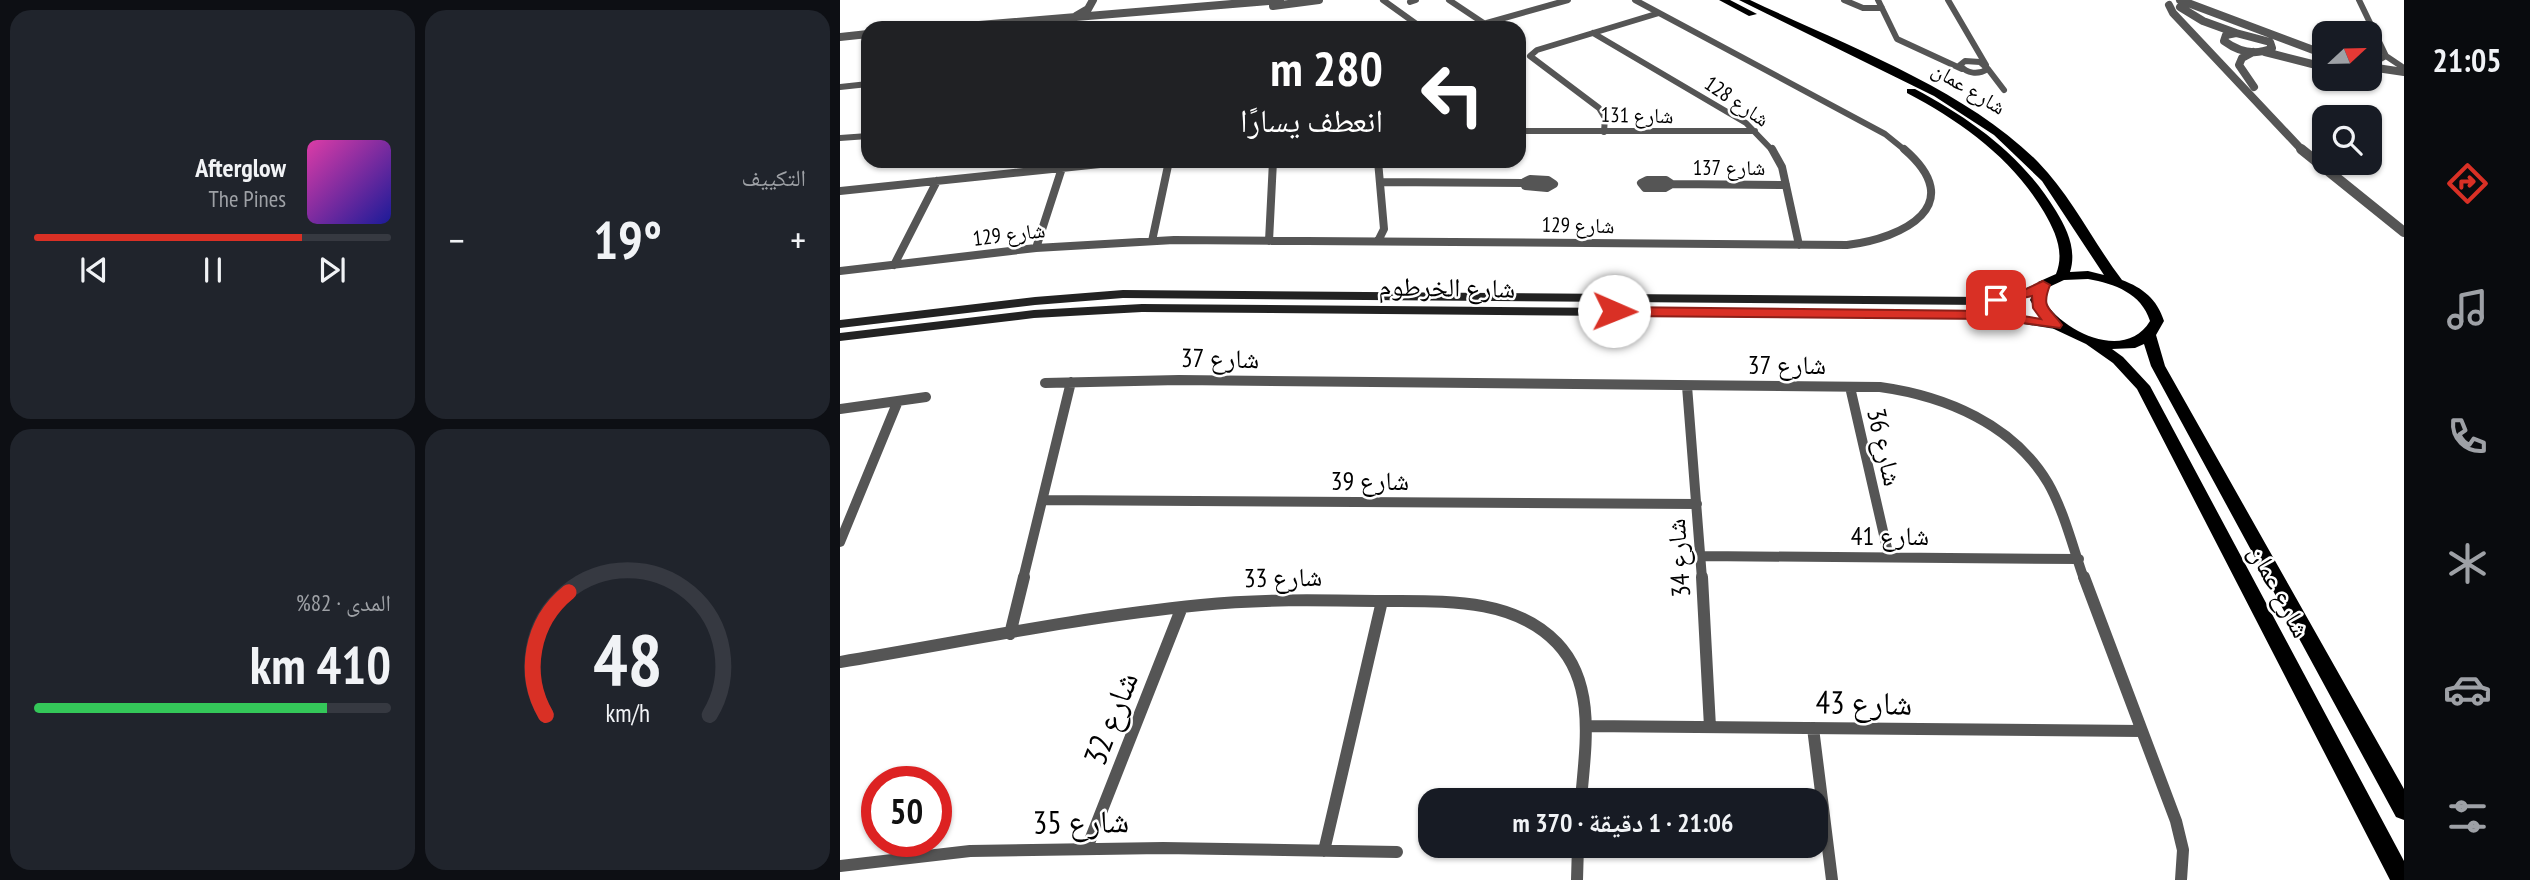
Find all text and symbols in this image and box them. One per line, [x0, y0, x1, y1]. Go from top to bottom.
north arrow [2312, 21, 2382, 91]
map controls [2312, 21, 2382, 175]
text: 280 m [1270, 36, 1383, 100]
text: 21:05 [2432, 39, 2502, 81]
icon: left [1407, 49, 1498, 140]
street label: شارع عمان [1927, 55, 2011, 121]
street label: شارع 128 [1699, 69, 1775, 133]
text: انعطف يسارًا [1240, 99, 1383, 141]
street label: شارع 131 [1600, 101, 1674, 129]
button: search [2312, 105, 2382, 175]
text: Afterglow [195, 151, 286, 184]
street label: شارع 137 [1693, 154, 1765, 181]
icon: directions [2443, 159, 2492, 208]
text: التكييف [741, 163, 806, 192]
text: The Pines [208, 184, 286, 213]
text: 19° [593, 206, 662, 273]
street label: شارع 129 [1541, 211, 1615, 239]
text: − [449, 215, 465, 264]
text: + [790, 215, 806, 264]
street label: شارع 129 [971, 216, 1047, 252]
icon: previous [75, 251, 113, 289]
icon: pause [194, 251, 232, 289]
icon: next [313, 251, 351, 289]
street label: شارع الخرطوم [1378, 269, 1516, 307]
pin [1966, 270, 2026, 330]
position arrow [1577, 274, 1651, 348]
icon: arrive [1977, 281, 2015, 319]
icon: music [2443, 285, 2492, 334]
street label: شارع 37 [1181, 341, 1259, 375]
street label: شارع 37 [1748, 348, 1826, 381]
street label: شارع 36 [1860, 405, 1910, 489]
icon: phone [2443, 412, 2492, 461]
street label: شارع 39 [1331, 464, 1409, 497]
street label: شارع 34 [1659, 518, 1697, 598]
street label: شارع 41 [1851, 519, 1929, 552]
street label: شارع عمان [2242, 539, 2318, 643]
icon: climate [2443, 539, 2492, 588]
street label: شارع 33 [1244, 560, 1322, 594]
text: المدى · 82% [296, 588, 391, 617]
text: 48 [593, 612, 662, 706]
text: 410 km [250, 631, 391, 698]
street label: شارع 32 [1073, 665, 1147, 771]
icon: car [2443, 665, 2492, 714]
street label: شارع 43 [1815, 680, 1913, 724]
text: km/h [605, 697, 650, 729]
speed limit sign: 50 [861, 766, 952, 857]
icon: filters [2443, 792, 2492, 841]
street label: شارع 35 [1032, 799, 1130, 843]
text: 21:06 · 1 دقيقة · 370 m [1513, 806, 1733, 839]

